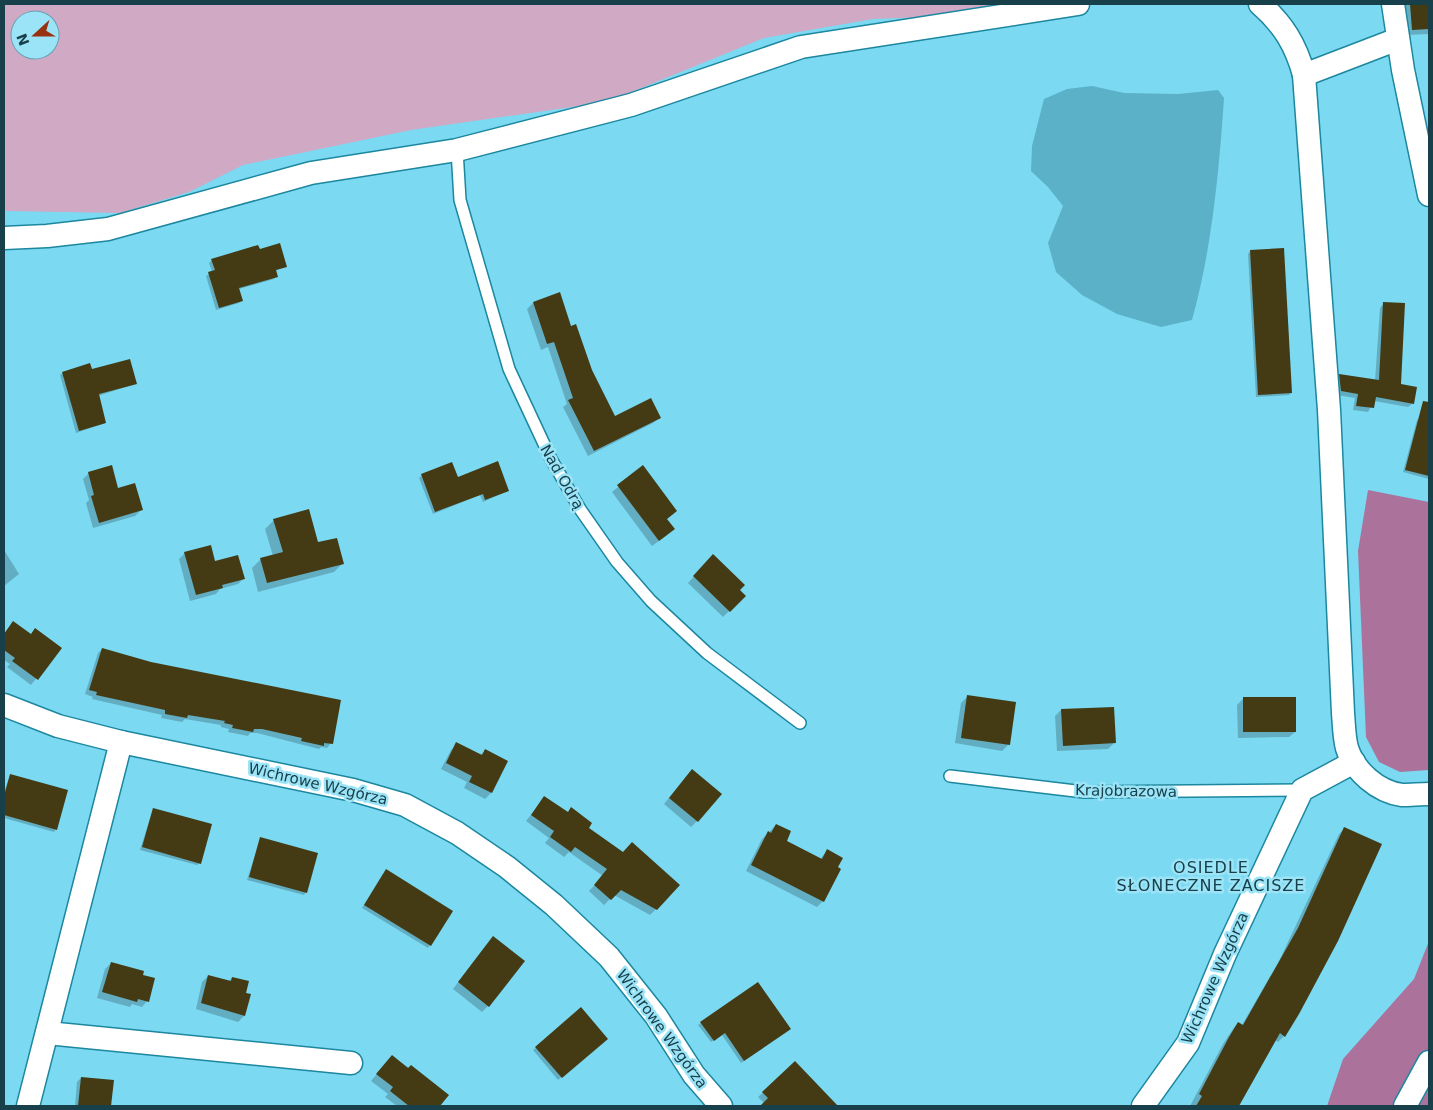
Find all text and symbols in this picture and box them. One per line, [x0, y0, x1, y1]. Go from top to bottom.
north arrow [10, 10, 60, 60]
text: N [13, 31, 32, 48]
street label: Nad Odrą [536, 442, 588, 512]
street label: Wichrowe Wzgórza [247, 759, 389, 809]
street label: Krajobrazowa [1075, 781, 1177, 801]
district label: OSIEDLE SŁONECZNE ZACISZE [1117, 858, 1305, 895]
street label: Wichrowe Wzgórza [1178, 909, 1252, 1047]
street label: Wichrowe Wzgórza [613, 966, 711, 1092]

